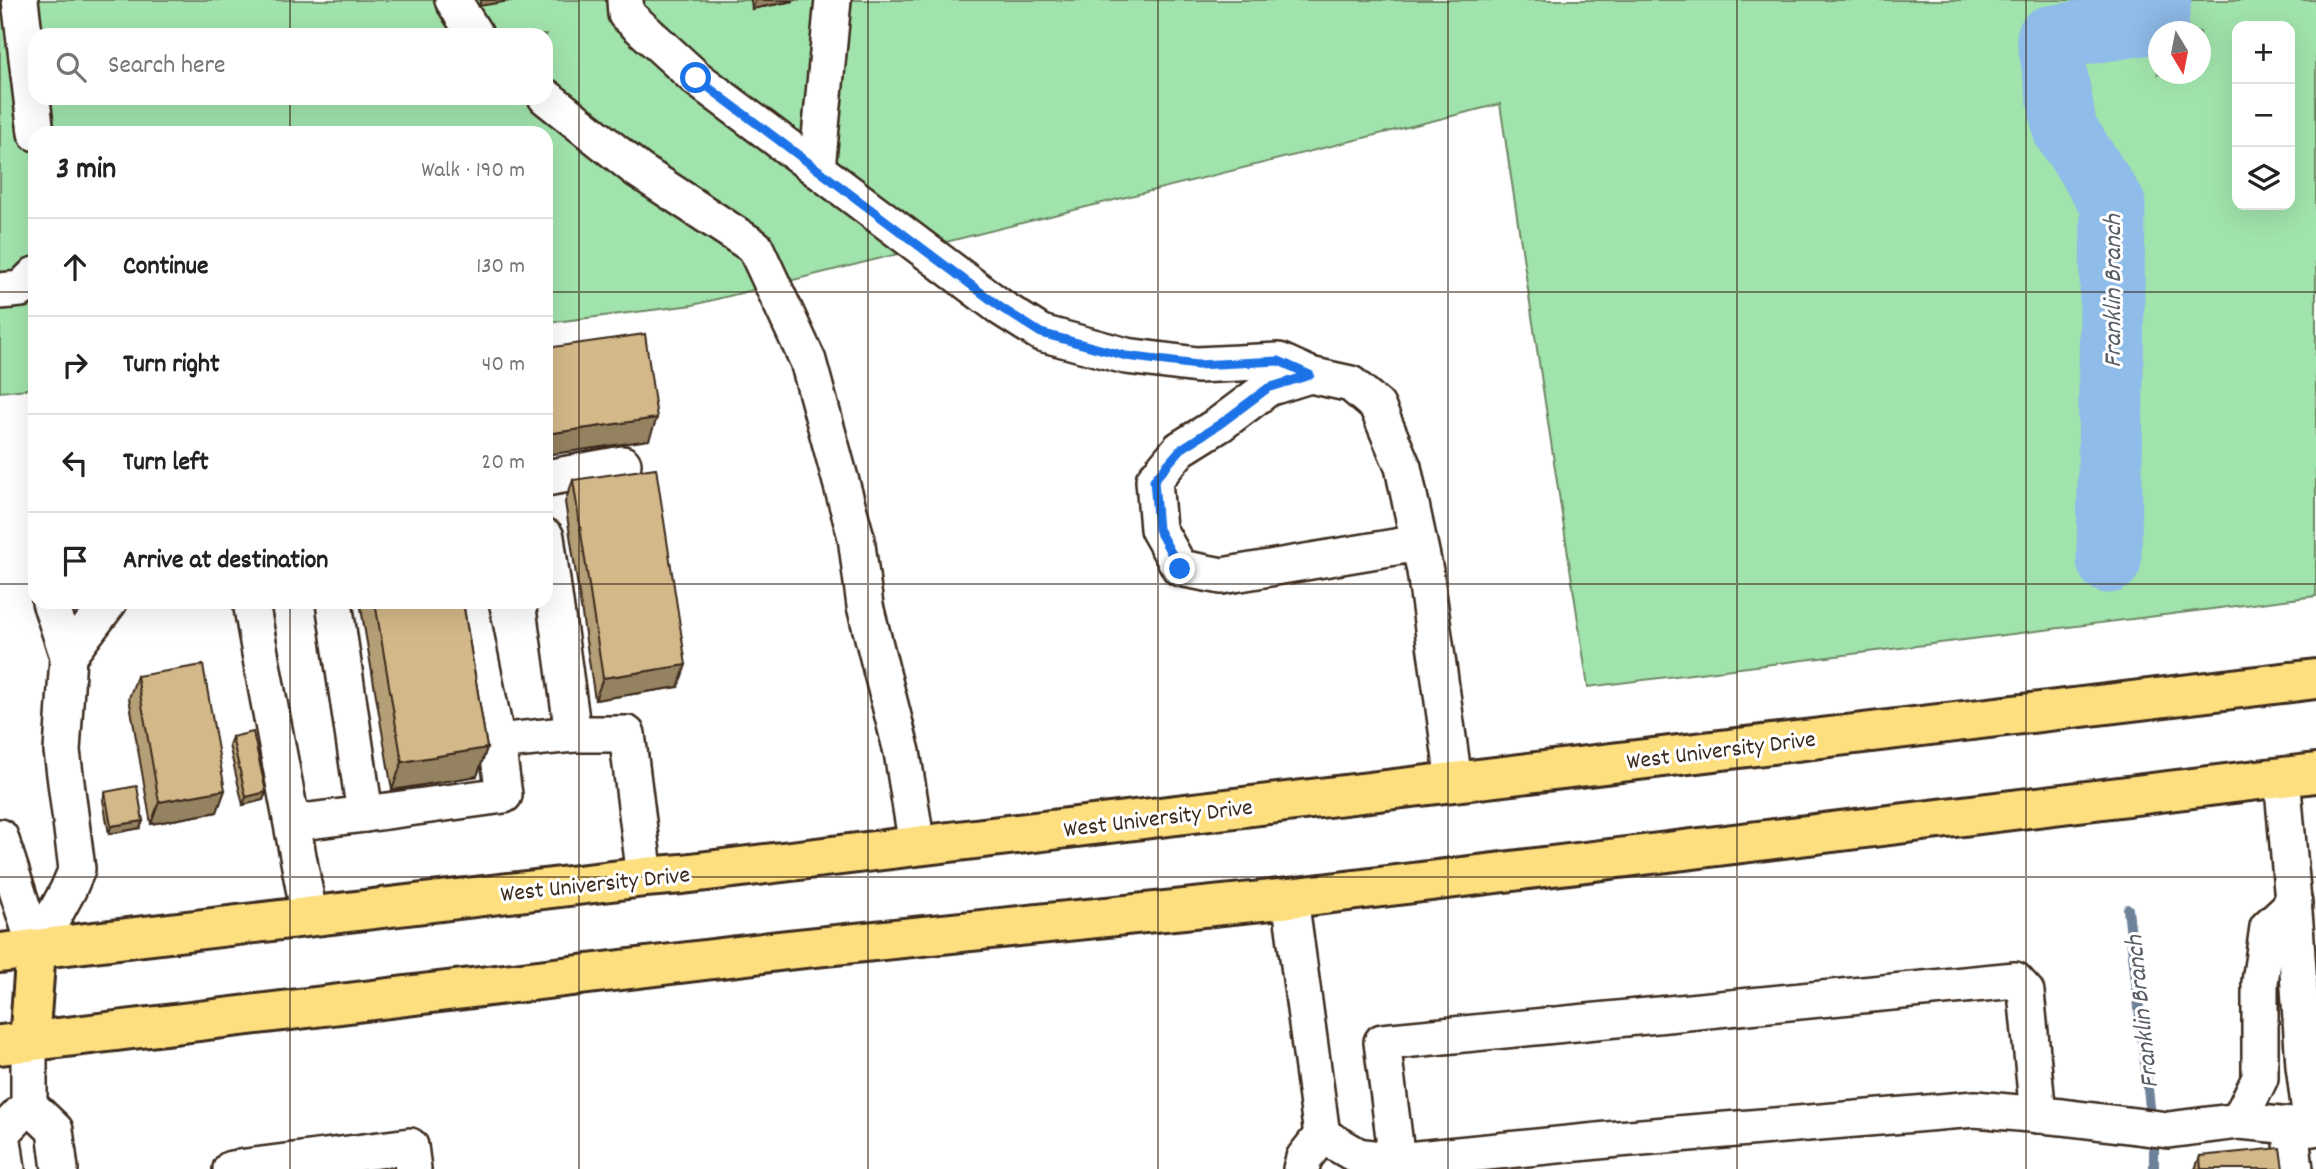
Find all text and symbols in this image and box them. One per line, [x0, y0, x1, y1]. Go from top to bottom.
north arrow [2148, 21, 2211, 84]
map controls [2232, 21, 2295, 210]
button: + [2232, 21, 2295, 84]
search box [28, 28, 553, 105]
icon: search [52, 48, 90, 86]
text: Search here [108, 48, 226, 85]
route start [680, 62, 711, 93]
button: − [2232, 84, 2295, 147]
button: layers [2232, 147, 2295, 210]
text: 3 min [56, 150, 116, 193]
text: Walk · 190 m [421, 155, 525, 188]
water label: Franklin Branch [2096, 213, 2133, 368]
icon: ahead [56, 248, 94, 286]
text: Continue [123, 249, 208, 286]
text: 130 m [476, 251, 525, 284]
icon: right [56, 346, 94, 384]
text: Turn right [123, 347, 220, 384]
text: 40 m [482, 349, 525, 382]
icon: left [56, 444, 94, 482]
text: Turn left [123, 445, 209, 482]
text: 20 m [481, 447, 525, 480]
icon: arrive [56, 542, 94, 580]
text: Arrive at destination [123, 543, 328, 580]
route end [1164, 553, 1195, 584]
street label: West University Drive [1625, 724, 1818, 780]
street label: West University Drive [1062, 792, 1255, 848]
street label: West University Drive [499, 859, 692, 913]
water label: Franklin Branch [2117, 932, 2170, 1090]

